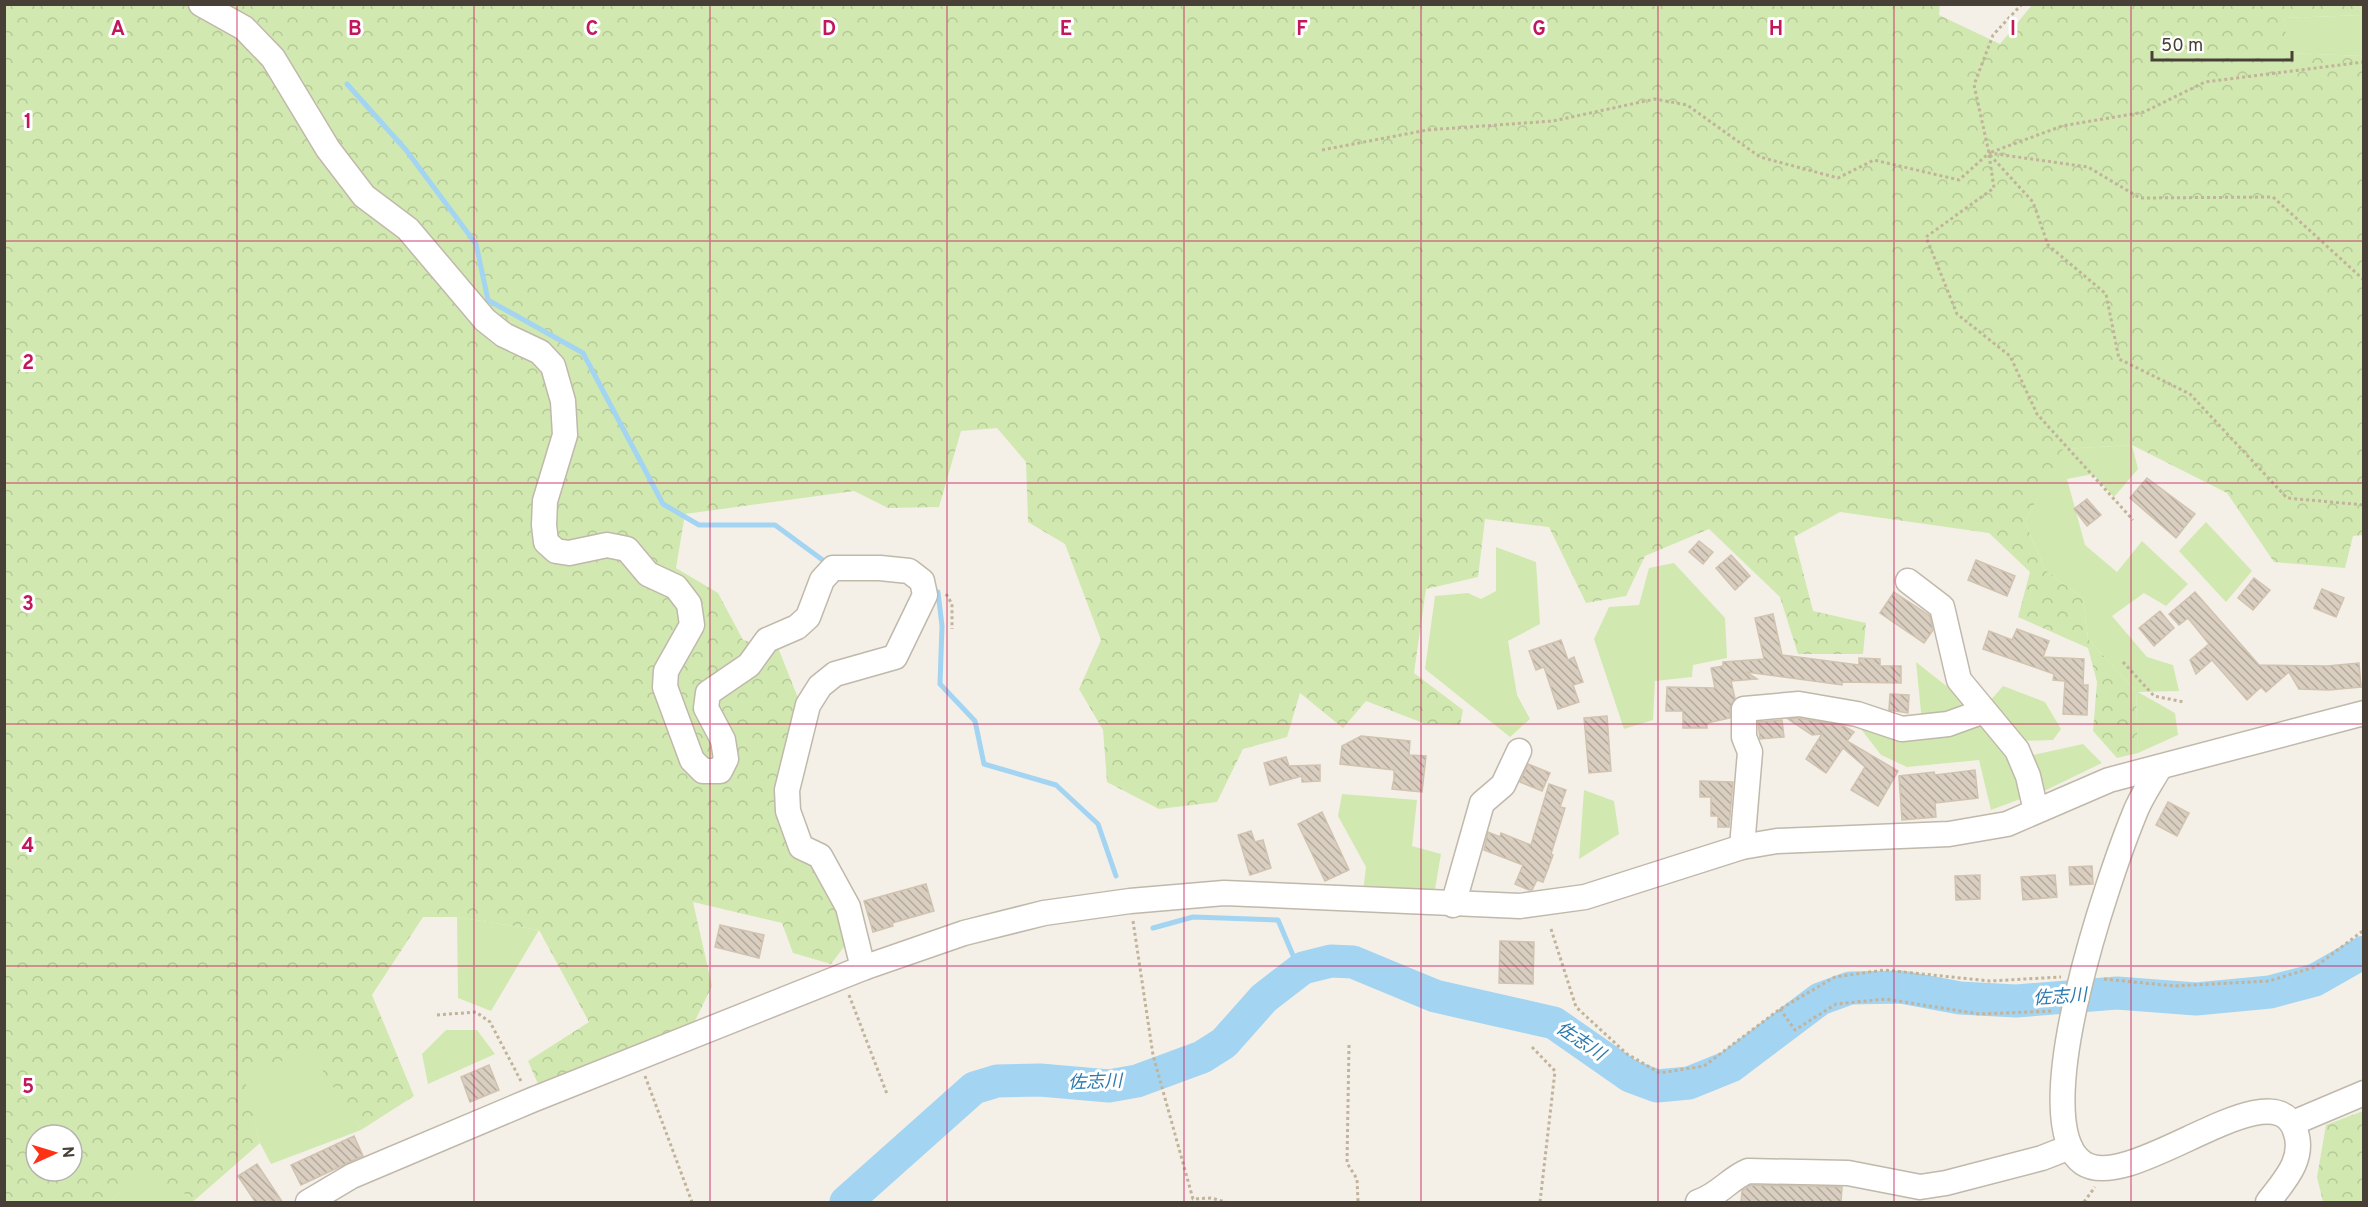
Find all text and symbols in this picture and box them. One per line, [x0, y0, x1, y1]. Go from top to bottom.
text: A [111, 17, 125, 43]
text: B [348, 17, 362, 43]
text: C [586, 17, 598, 43]
text: D [822, 17, 836, 43]
text: E [1060, 17, 1072, 43]
text: F [1296, 17, 1308, 43]
text: G [1532, 17, 1546, 43]
text: H [1769, 17, 1783, 43]
text: I [2010, 17, 2016, 43]
scale bar [2152, 24, 2292, 62]
text: 50 m [2161, 35, 2203, 58]
text: 1 [24, 110, 32, 136]
text: 2 [22, 351, 34, 377]
text: 3 [22, 592, 34, 618]
text: 4 [22, 834, 34, 860]
water label: 佐志川 [2032, 985, 2090, 1011]
water label: 佐志川 [1551, 1017, 1610, 1068]
water label: 佐志川 [1068, 1070, 1124, 1095]
text: 5 [22, 1075, 34, 1101]
north arrow [24, 1123, 84, 1183]
text: N [57, 1146, 77, 1159]

